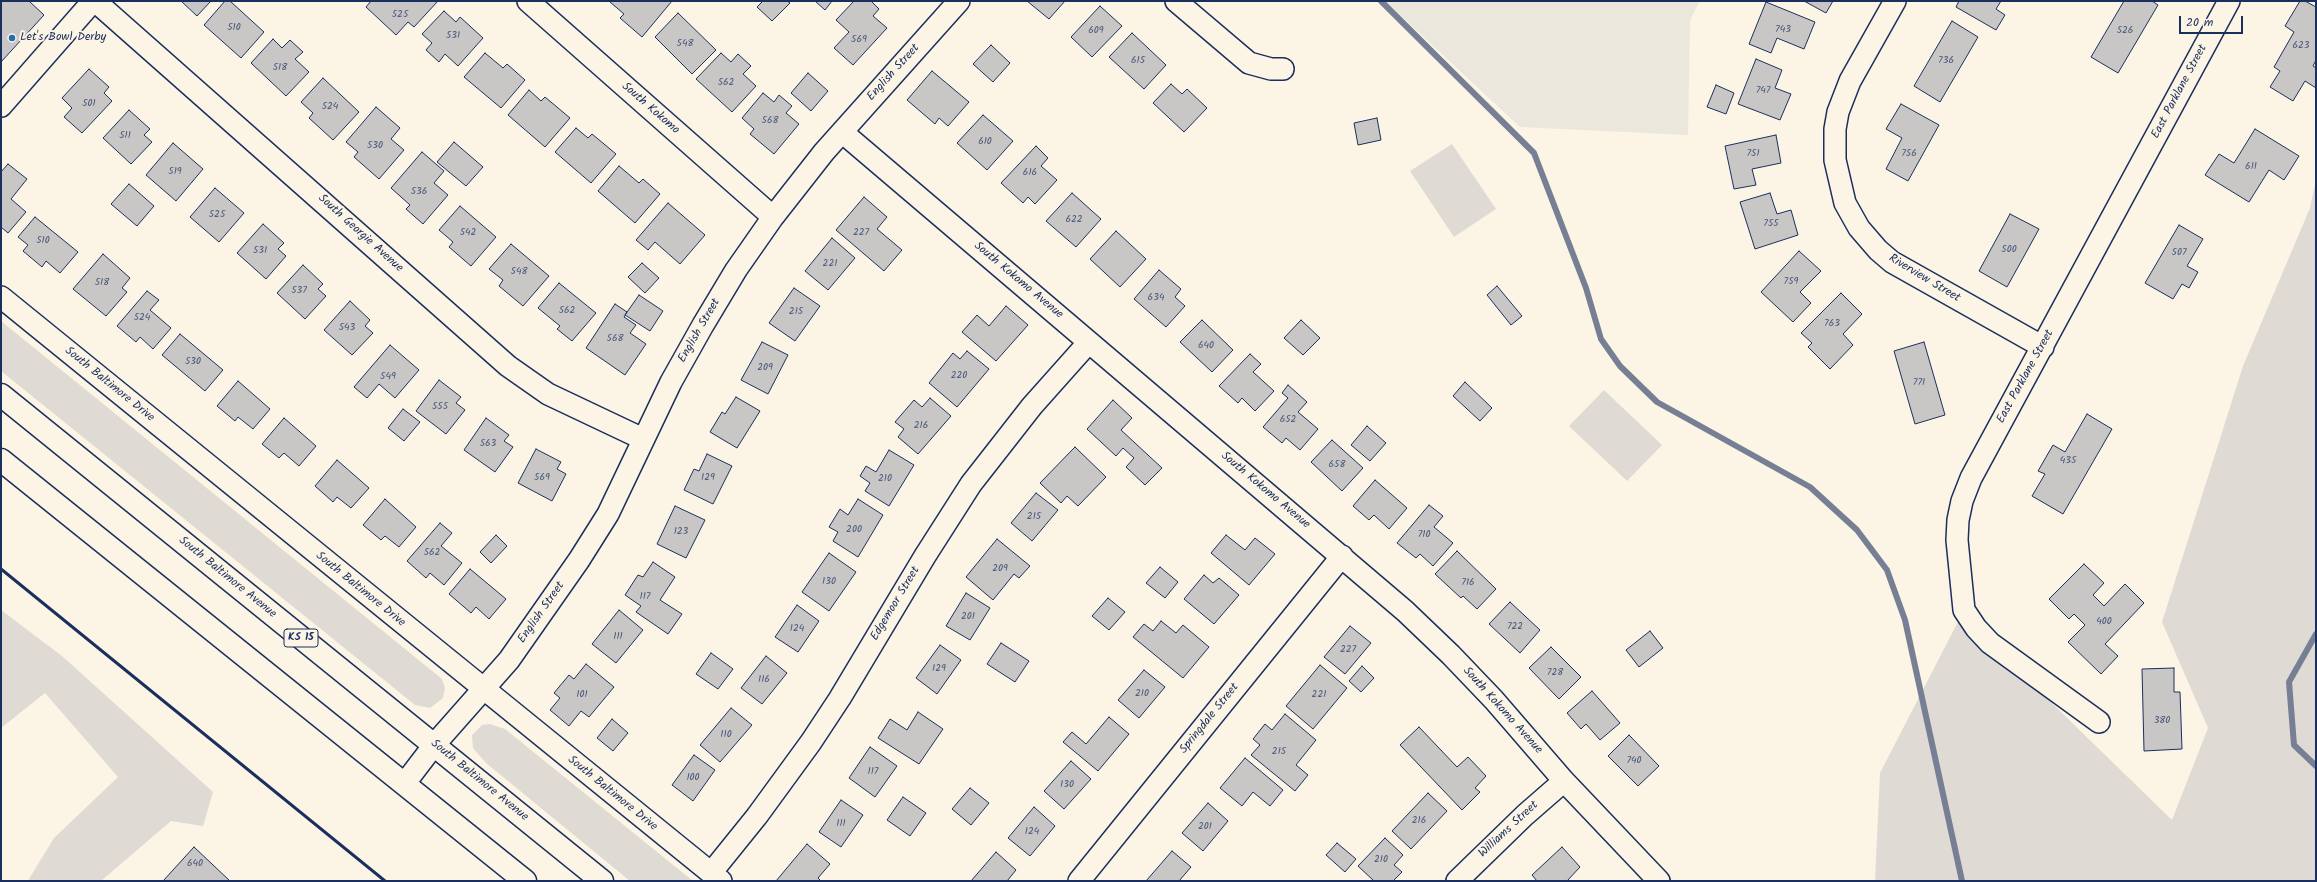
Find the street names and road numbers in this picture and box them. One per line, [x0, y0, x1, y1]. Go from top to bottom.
street label: English Street [865, 42, 923, 104]
street label: East Parklane Street [2149, 42, 2211, 142]
street label: South Kokomo [618, 80, 682, 138]
street label: South Georgie Avenue [314, 192, 406, 276]
street label: South Kokomo Avenue [970, 239, 1066, 323]
street label: Riverview Street [1886, 252, 1962, 306]
street label: English Street [676, 296, 724, 366]
street label: East Parklane Street [1994, 328, 2058, 426]
street label: South Baltimore Drive [61, 344, 157, 426]
street label: South Kokomo Avenue [1217, 449, 1313, 533]
street label: South Baltimore Avenue [175, 534, 279, 622]
street label: South Baltimore Drive [312, 549, 408, 631]
street label: Edgemoor Street [868, 564, 924, 644]
street label: English Street [516, 580, 568, 646]
road number: KS 15 [284, 629, 318, 647]
street label: South Kokomo Avenue [1459, 664, 1545, 758]
street label: Springdale Street [1177, 681, 1243, 757]
street label: South Baltimore Avenue [427, 737, 531, 825]
street label: South Baltimore Drive [564, 753, 660, 835]
street label: Williams Street [1476, 799, 1542, 861]

